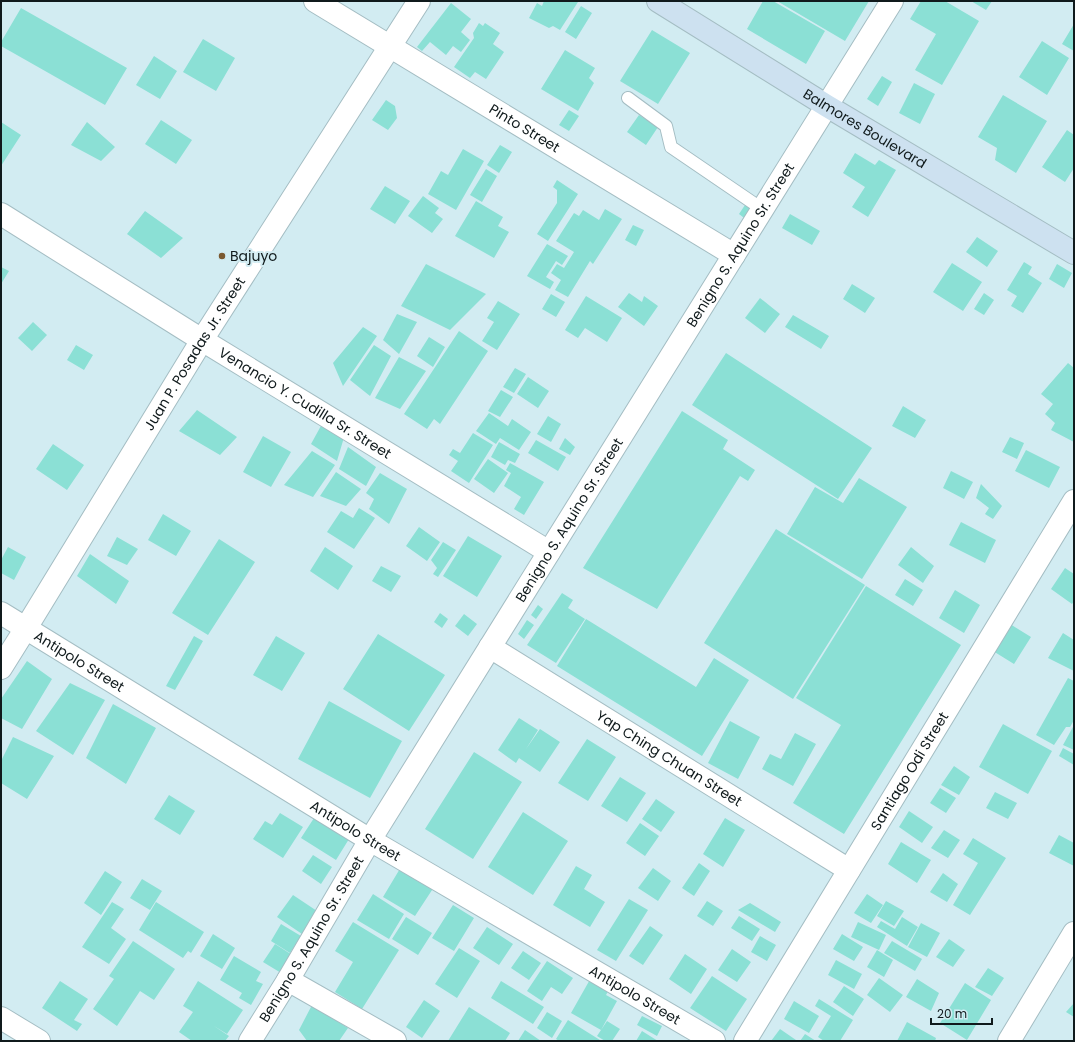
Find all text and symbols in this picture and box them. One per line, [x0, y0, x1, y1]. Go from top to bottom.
street label: Balmores Boulevard [799, 84, 930, 173]
street label: Pinto Street [485, 99, 564, 157]
street label: Benigno S. Aquino Sr. Street [682, 159, 799, 331]
place label: Bajuyo [230, 246, 277, 266]
marker: Bajuyo [217, 251, 227, 261]
street label: Juan P. Posadas Jr. Street [139, 273, 250, 434]
street label: Venancio Y. Cudilla Sr. Street [215, 343, 395, 463]
street label: Benigno S. Aquino Sr. Street [510, 434, 628, 606]
street label: Antipolo Street [30, 626, 128, 697]
street label: Yap Ching Chuan Street [592, 705, 746, 811]
street label: Santiago Odi Street [866, 708, 953, 834]
street label: Antipolo Street [306, 796, 404, 866]
street label: Benigno S. Aquino Sr. Street [254, 852, 368, 1026]
street label: Antipolo Street [586, 960, 684, 1029]
scale bar [931, 1000, 992, 1026]
text: 20 m [937, 1005, 967, 1022]

